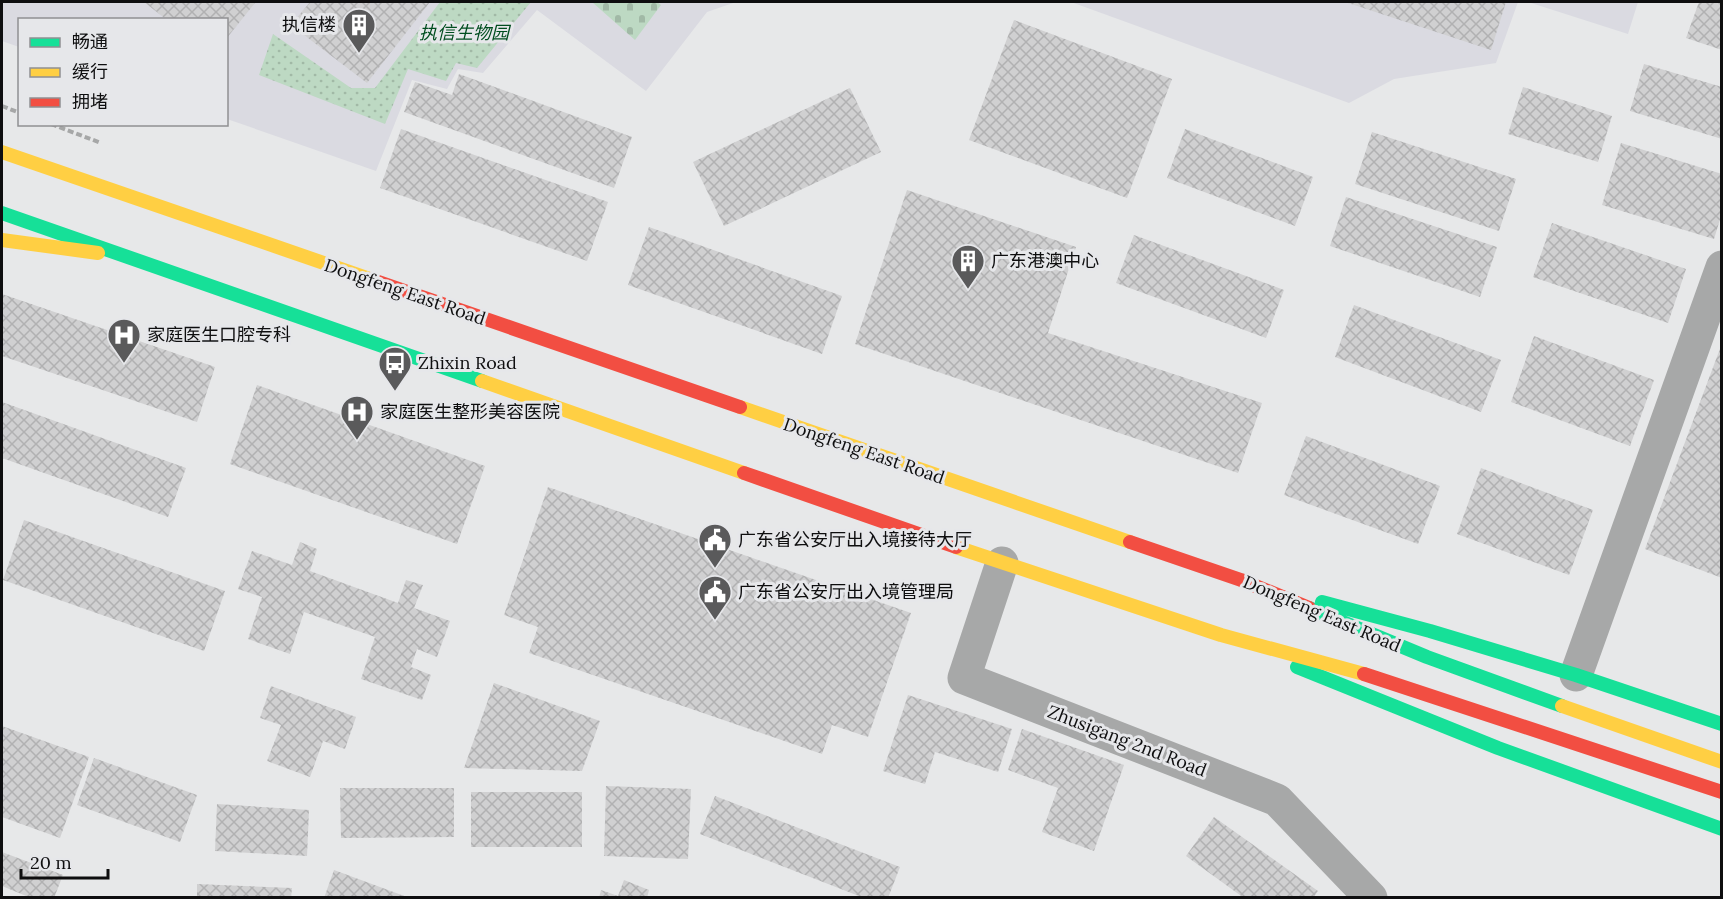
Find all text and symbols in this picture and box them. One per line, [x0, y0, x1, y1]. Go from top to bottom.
building icon: 执信楼 [341, 7, 377, 54]
place label: 执信楼 [282, 13, 336, 36]
legend [18, 18, 228, 126]
park label: 执信生物园 [419, 21, 512, 44]
text: 畅通 [72, 30, 108, 53]
text: 缓行 [72, 60, 108, 83]
text: 拥堵 [72, 90, 108, 113]
building icon: 广东港澳中心 [950, 243, 986, 290]
place label: 广东港澳中心 [991, 249, 1099, 272]
street label: Dongfeng East Road [321, 253, 489, 330]
hospital icon: 家庭医生口腔专科 [106, 317, 142, 364]
place label: 家庭医生口腔专科 [147, 323, 291, 346]
bus stop icon: Zhixin Road [377, 345, 413, 392]
place label: Zhixin Road [418, 351, 517, 374]
hospital icon: 家庭医生整形美容医院 [339, 394, 375, 441]
place label: 家庭医生整形美容医院 [380, 400, 560, 423]
street label: Dongfeng East Road [780, 412, 948, 489]
public building icon: 广东省公安厅出入境接待大厅 [697, 522, 733, 569]
place label: 广东省公安厅出入境接待大厅 [738, 528, 972, 551]
street label: Dongfeng East Road [1240, 570, 1405, 657]
public building icon: 广东省公安厅出入境管理局 [697, 574, 733, 621]
place label: 广东省公安厅出入境管理局 [738, 580, 954, 603]
street label: Zhusigang 2nd Road [1044, 700, 1210, 782]
scale bar [21, 842, 108, 880]
text: 20 m [30, 851, 72, 874]

